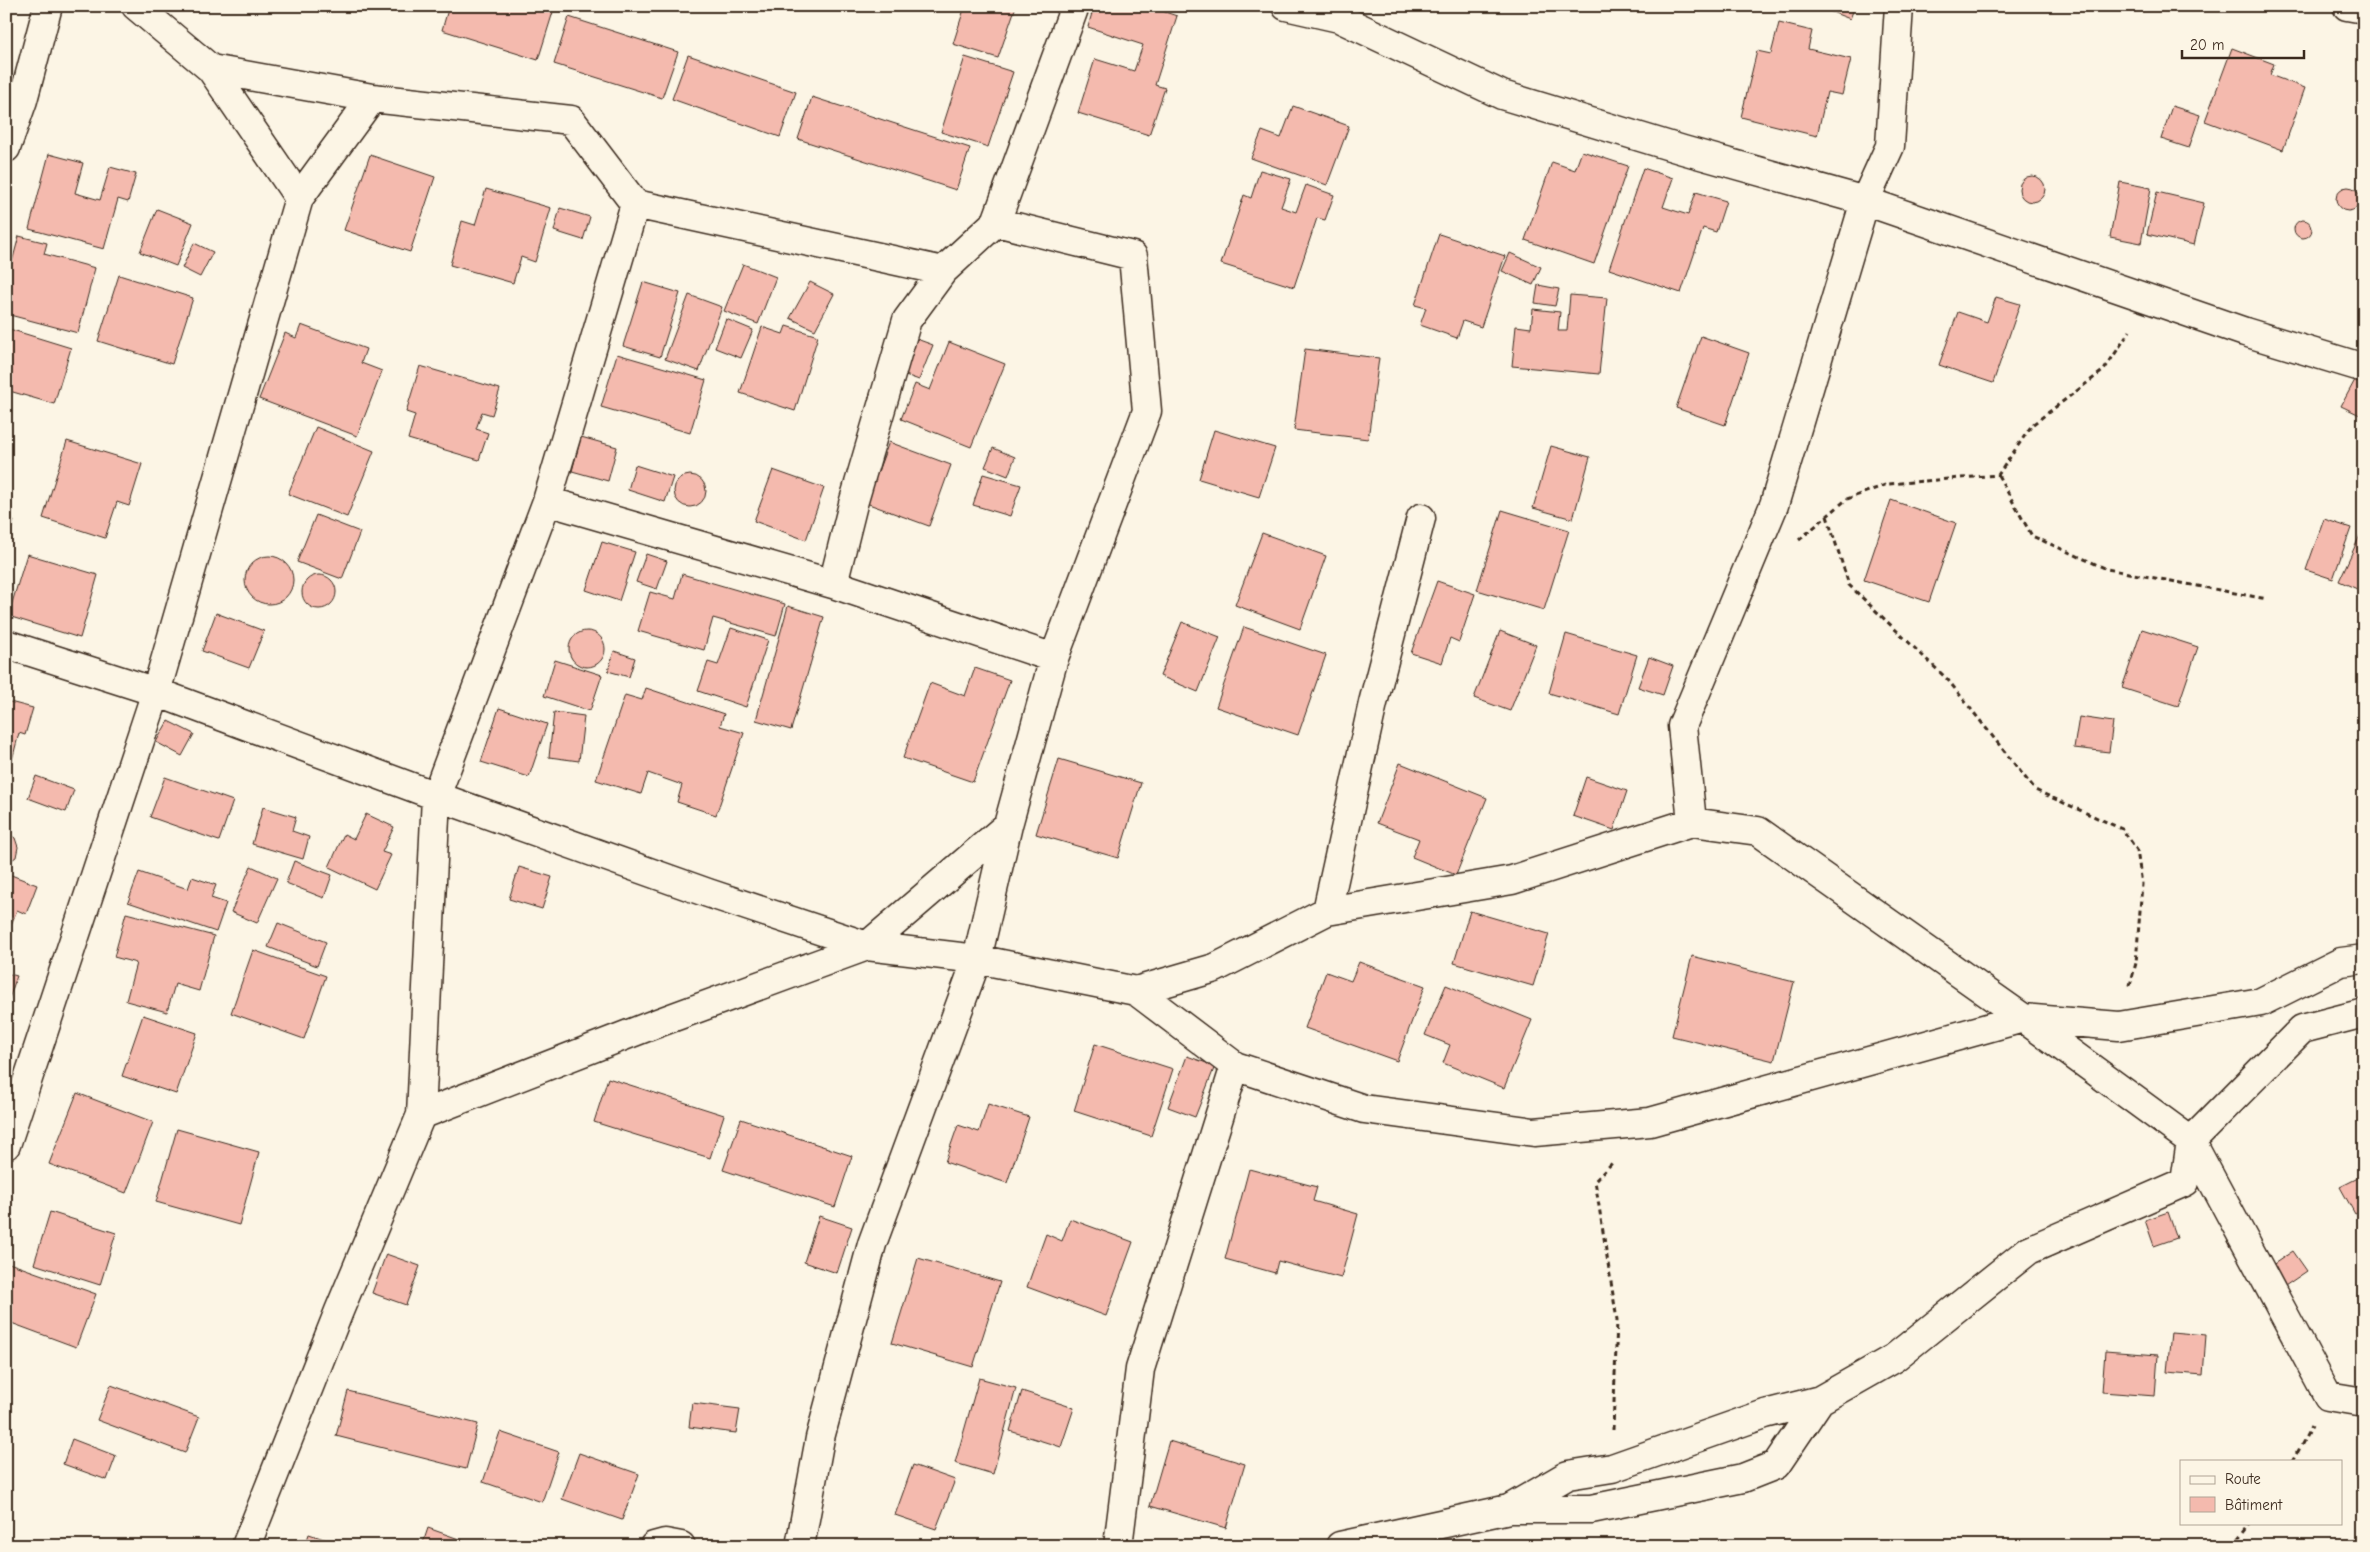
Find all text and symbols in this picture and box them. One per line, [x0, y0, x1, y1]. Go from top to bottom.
scale bar [2182, 28, 2305, 60]
text: 20 m [2190, 36, 2224, 54]
legend [2180, 1460, 2342, 1524]
text: Route [2225, 1470, 2261, 1488]
text: Bâtiment [2225, 1496, 2283, 1514]

